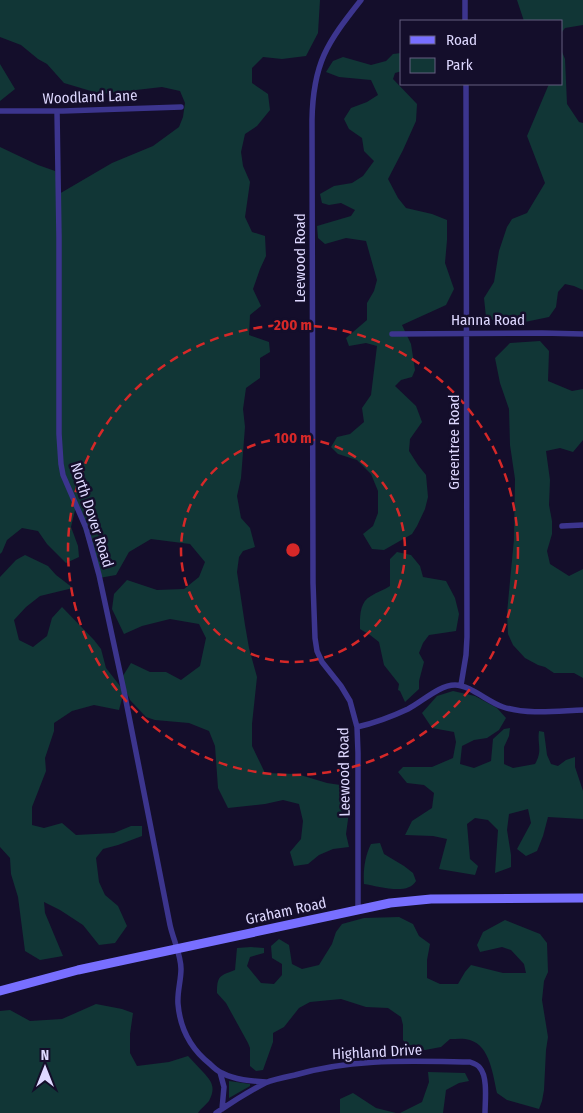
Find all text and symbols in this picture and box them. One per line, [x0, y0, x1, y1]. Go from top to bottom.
legend [400, 20, 563, 85]
text: Road [446, 31, 477, 49]
text: Park [446, 56, 473, 74]
street label: Woodland Lane [42, 86, 138, 108]
street label: Leewood Road [291, 213, 309, 303]
street label: Hanna Road [451, 311, 525, 329]
text: 200 m [273, 316, 312, 334]
street label: Greentree Road [445, 394, 463, 490]
text: 100 m [274, 429, 312, 447]
street label: North Dover Road [67, 460, 117, 570]
centre of rings [284, 541, 302, 559]
street label: Leewood Road [334, 727, 354, 817]
street label: Graham Road [244, 894, 328, 928]
street label: Highland Drive [331, 1041, 423, 1063]
north arrow [20, 1043, 70, 1093]
text: N [41, 1047, 49, 1064]

